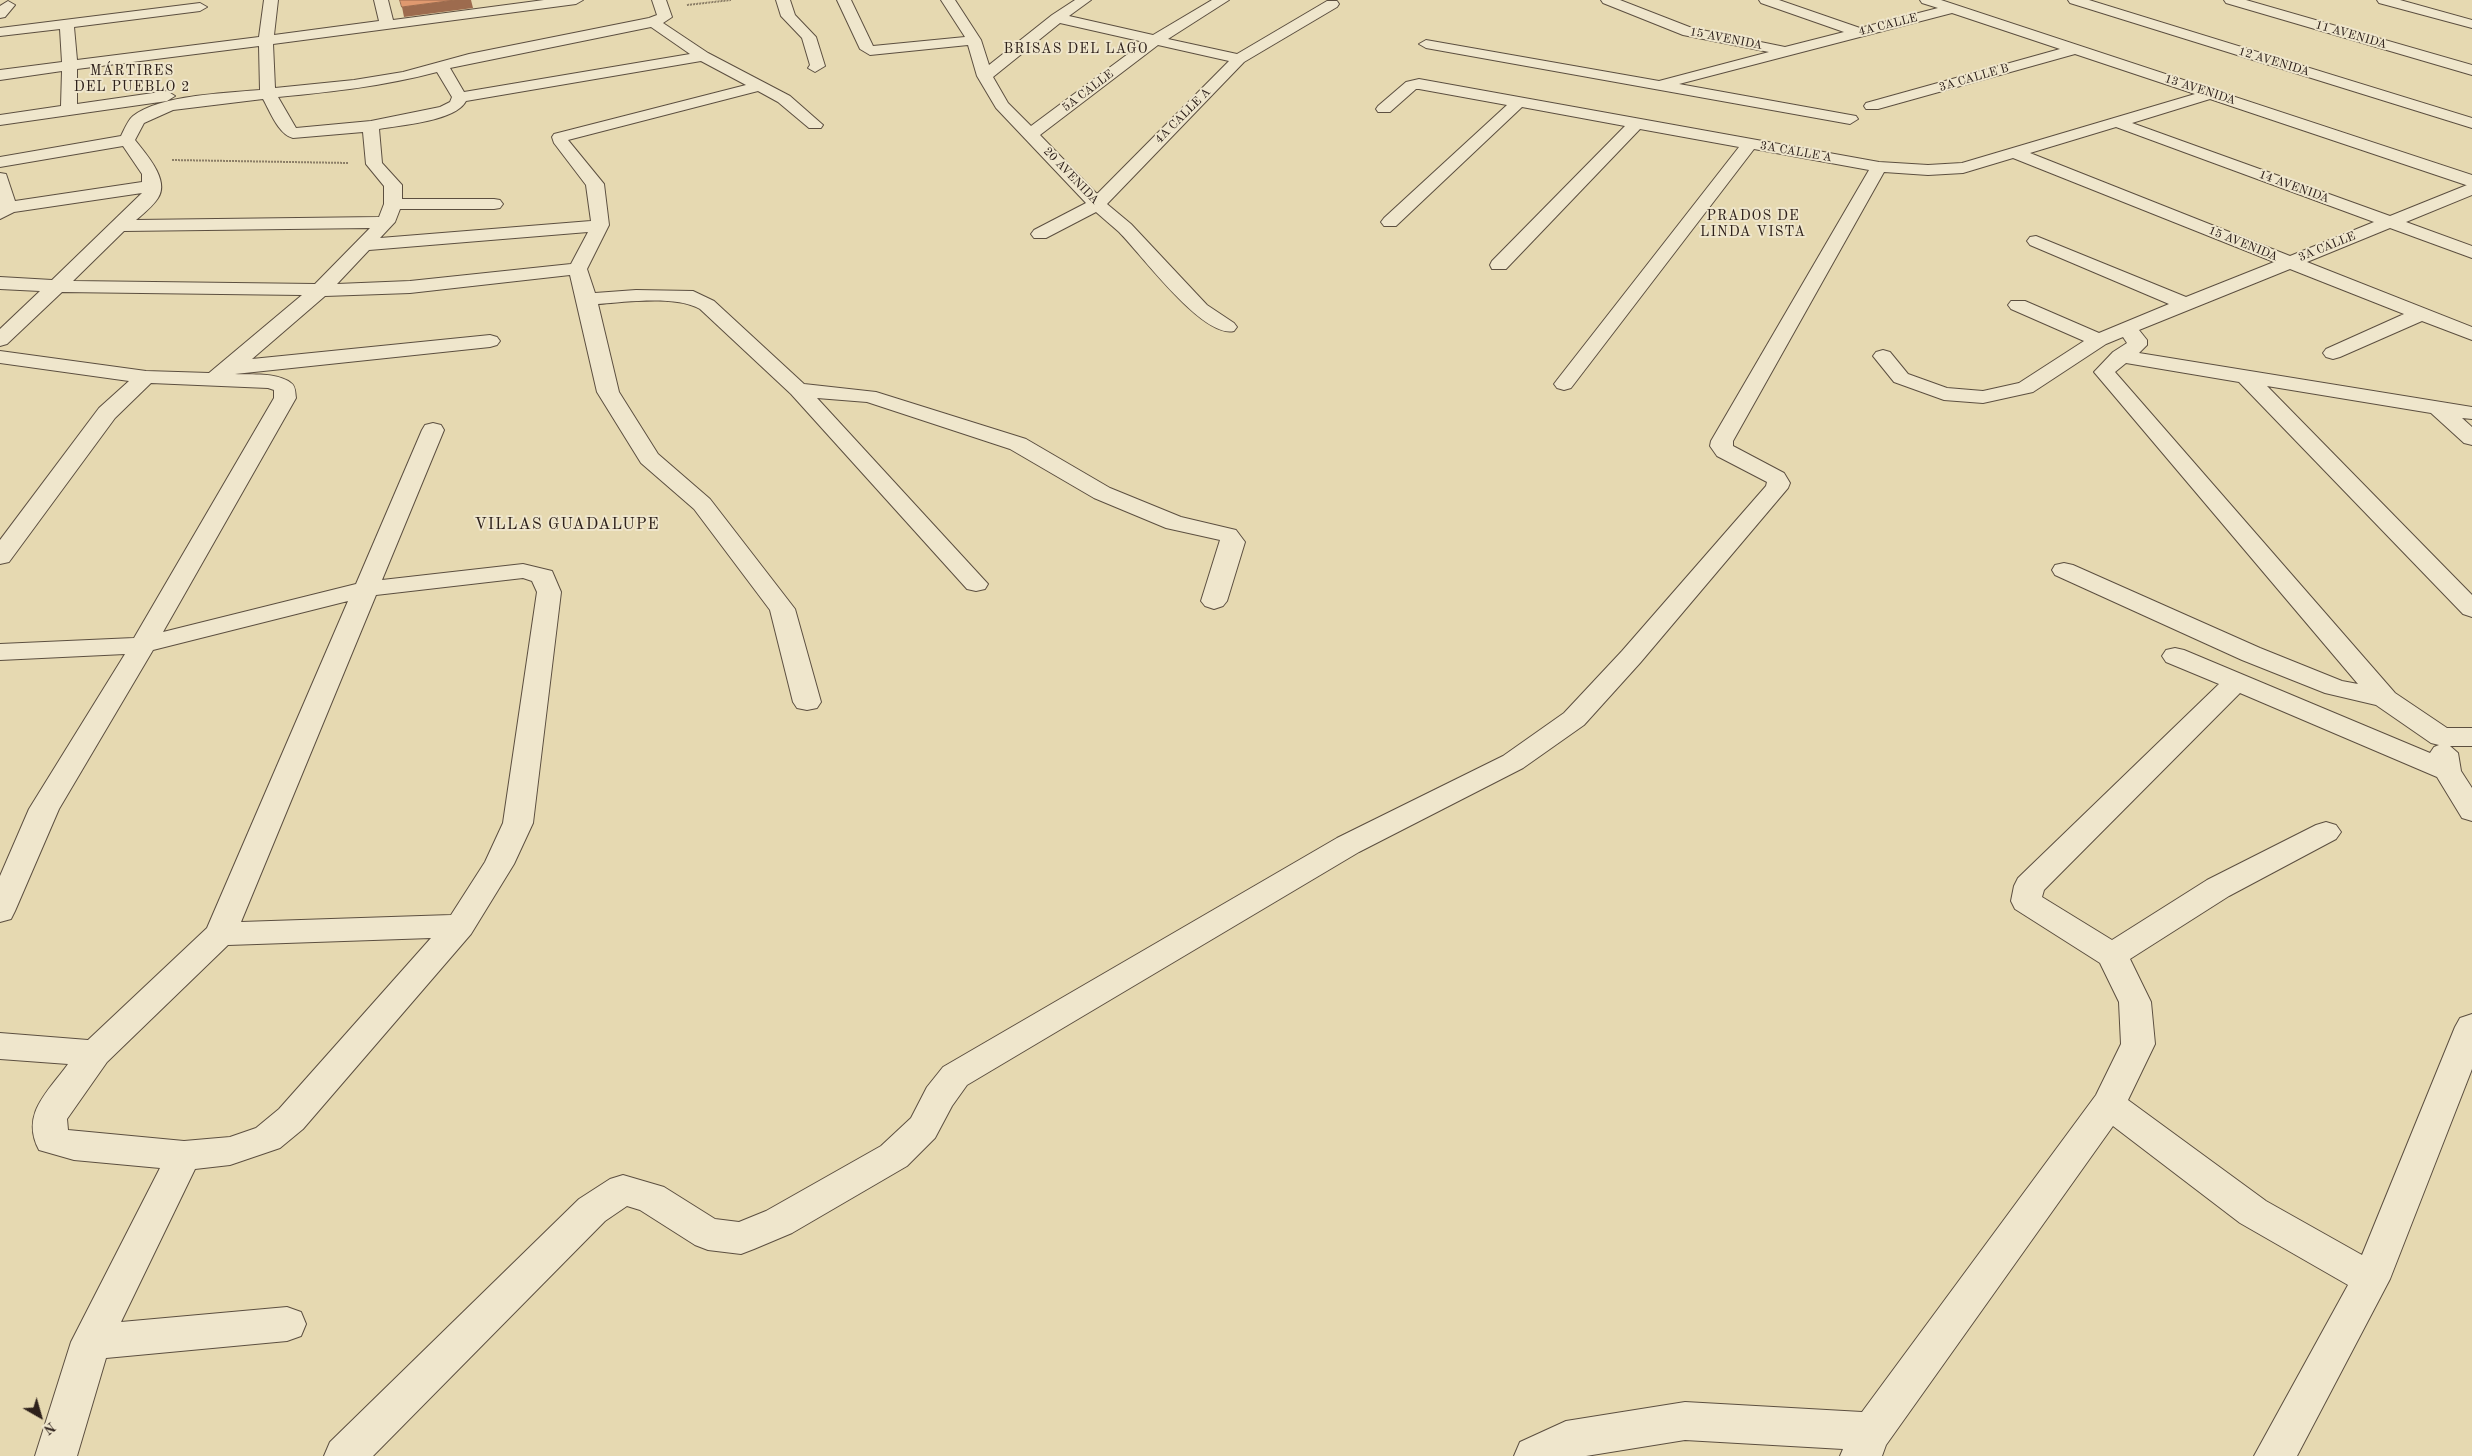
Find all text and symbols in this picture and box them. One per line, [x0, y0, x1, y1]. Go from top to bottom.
street label: 4A CALLE [1857, 11, 1919, 39]
street label: 11 AVENIDA [2314, 18, 2388, 52]
street label: 15 AVENIDA [1688, 25, 1764, 53]
district label: BRISAS DEL LAGO [1002, 41, 1150, 57]
street label: 12 AVENIDA [2237, 44, 2311, 80]
street label: 3A CALLE B [1937, 61, 2011, 95]
district label: MÁRTIRES DEL PUEBLO 2 [72, 63, 192, 95]
street label: 5A CALLE [1060, 67, 1116, 115]
street label: 13 AVENIDA [2163, 72, 2237, 108]
street label: 4A CALLE A [1152, 85, 1214, 147]
street label: 3A CALLE A [1759, 139, 1833, 165]
street label: 20 AVENIDA [1040, 144, 1102, 208]
street label: 14 AVENIDA [2257, 168, 2331, 206]
district label: PRADOS DE LINDA VISTA [1699, 208, 1807, 240]
street label: 15 AVENIDA [2206, 224, 2280, 264]
street label: 3A CALLE [2296, 229, 2358, 265]
district label: VILLAS GUADALUPE [472, 515, 662, 535]
north arrow [15, 1391, 65, 1441]
text: N [41, 1419, 58, 1437]

